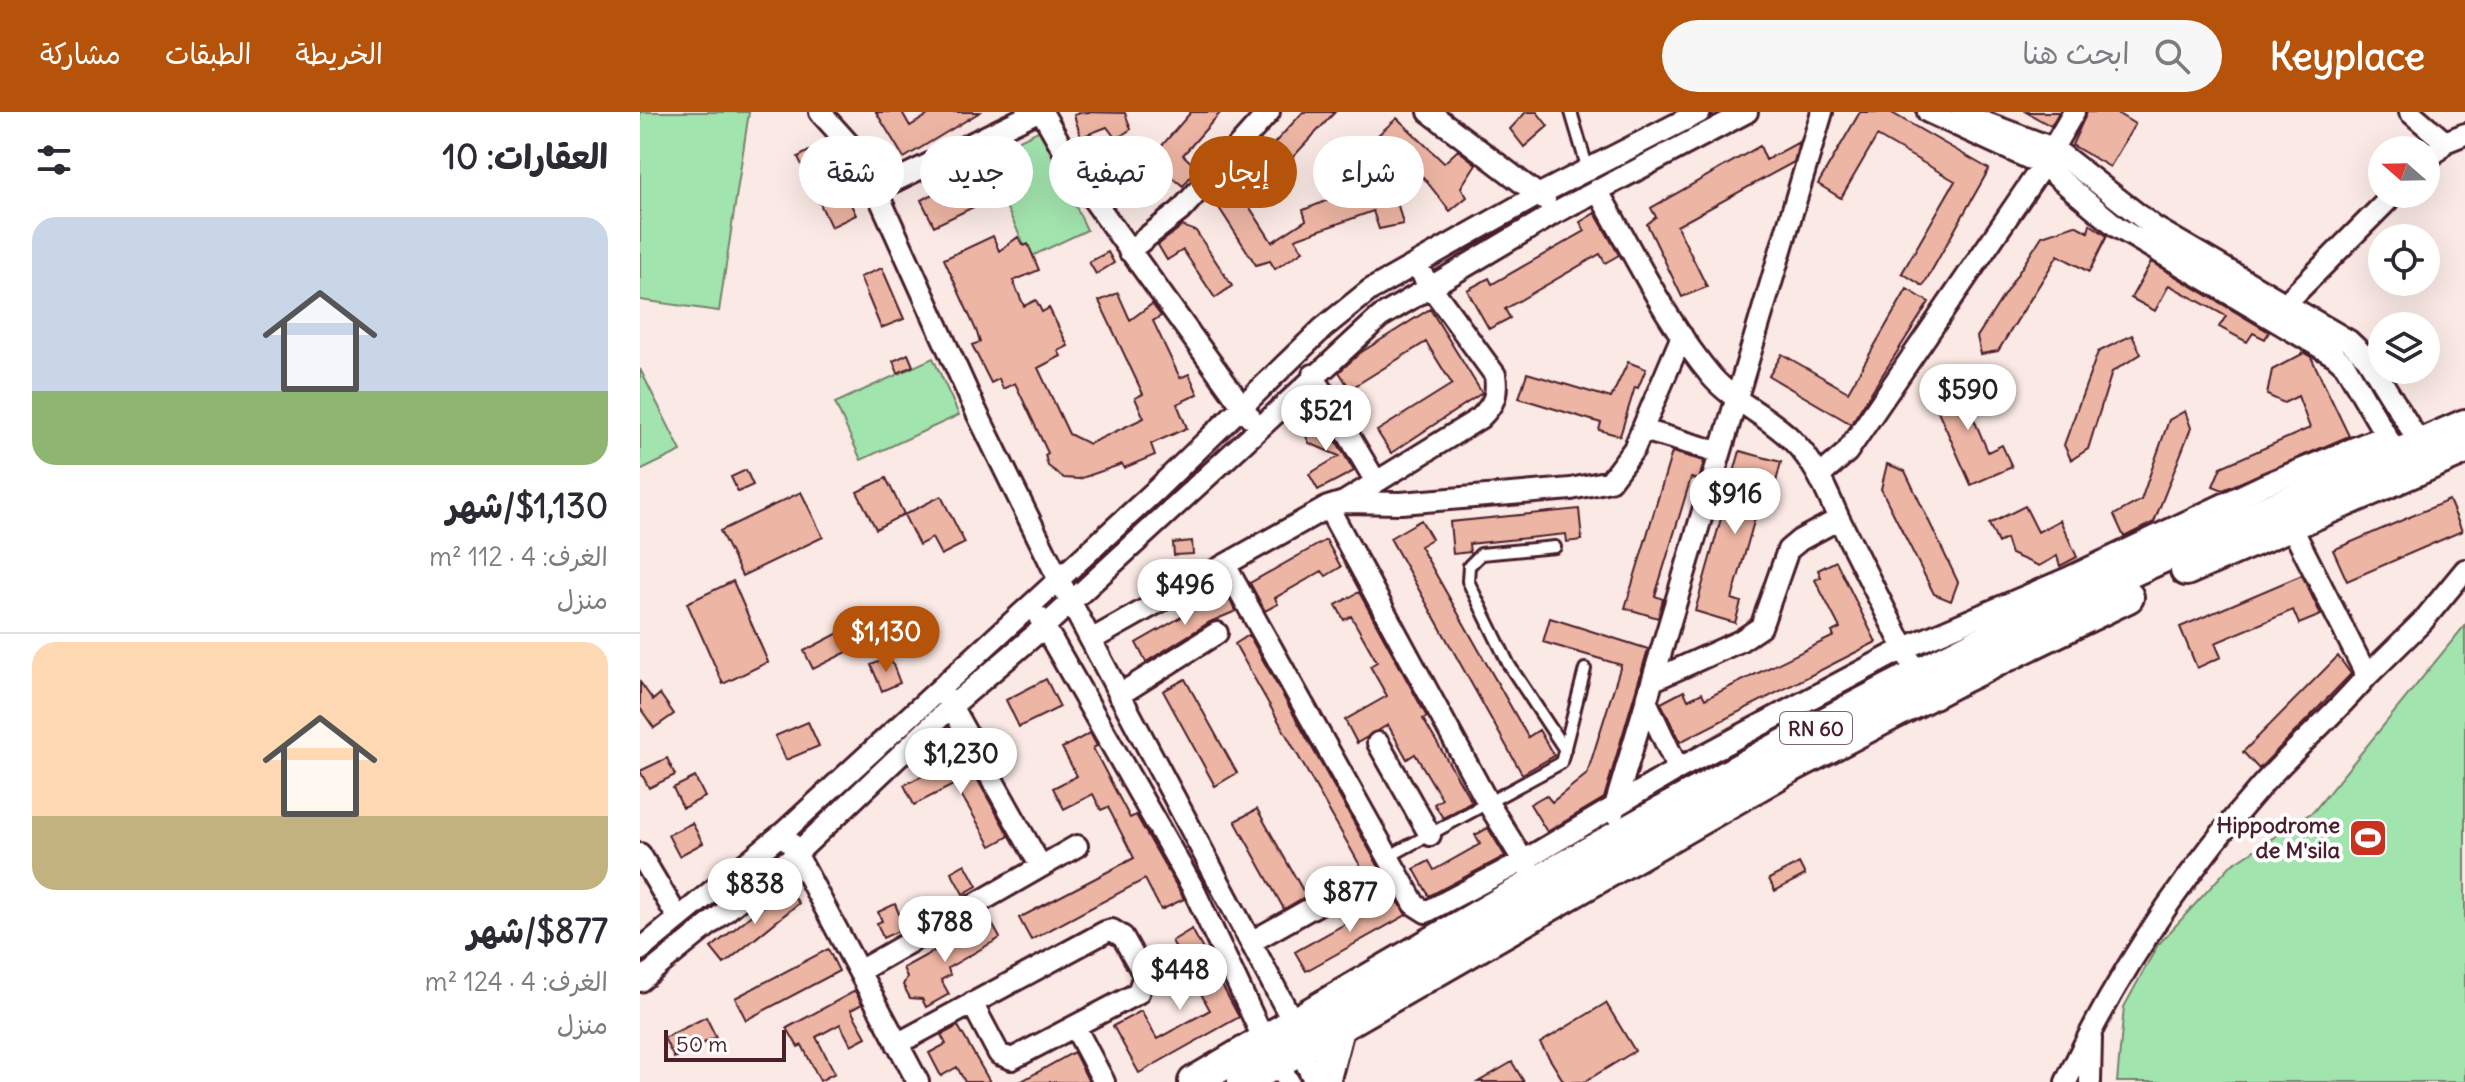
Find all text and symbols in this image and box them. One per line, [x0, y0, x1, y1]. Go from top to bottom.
search box [1662, 20, 2222, 92]
text: Keyplace [2270, 33, 2425, 80]
text: ابحث هنا [2022, 34, 2130, 72]
icon: search [2150, 34, 2194, 78]
text: مشاركة [40, 36, 121, 72]
text: الطبقات [165, 36, 251, 72]
text: الخريطة [295, 36, 383, 72]
text: العقارات: 10 [442, 135, 608, 178]
chip: شقة [799, 136, 904, 208]
chip: جديد [920, 136, 1033, 208]
chip: تصفية [1049, 136, 1173, 208]
chip: إيجار [1189, 136, 1297, 208]
chip: شراء [1313, 136, 1424, 208]
north arrow [2368, 136, 2440, 208]
map controls [2368, 136, 2440, 384]
icon: filters [32, 138, 76, 182]
button: locate [2368, 224, 2440, 296]
icon: home [248, 269, 392, 413]
button: layers [2368, 312, 2440, 384]
pin: $590 [1921, 364, 2015, 432]
text: $590 [1937, 373, 1999, 406]
pin: $521 [1279, 385, 1373, 453]
text: $521 [1299, 394, 1353, 427]
pin: $916 [1688, 468, 1782, 536]
text: $916 [1708, 477, 1762, 510]
text: $1,130/شهر [446, 484, 608, 527]
text: الغرف: 4 · 112 m² [429, 540, 608, 573]
pin: $496 [1138, 559, 1232, 627]
text: $496 [1155, 568, 1215, 601]
text: منزل [557, 583, 608, 616]
pin: $1,130 [821, 606, 951, 674]
text: $1,130 [851, 615, 921, 648]
icon: home [248, 694, 392, 838]
road number: RN 60 [1780, 712, 1852, 744]
pin: $1,230 [896, 728, 1026, 796]
text: $1,230 [923, 737, 999, 770]
place label: Hippodrome de M'sila [2217, 811, 2340, 864]
sports icon: Hippodrome de M'sila [2347, 817, 2389, 859]
pin: $838 [708, 858, 802, 926]
pin: $877 [1303, 866, 1397, 934]
text: $838 [725, 867, 785, 900]
text: $877 [1323, 875, 1377, 908]
pin: $788 [898, 896, 992, 964]
text: $788 [916, 905, 974, 938]
text: $877/شهر [467, 909, 608, 952]
pin: $448 [1133, 944, 1227, 1012]
text: $448 [1150, 953, 1210, 986]
text: الغرف: 4 · 124 m² [425, 965, 608, 998]
text: منزل [557, 1008, 608, 1041]
scale bar [664, 1026, 786, 1062]
text: 50 m [676, 1030, 728, 1058]

